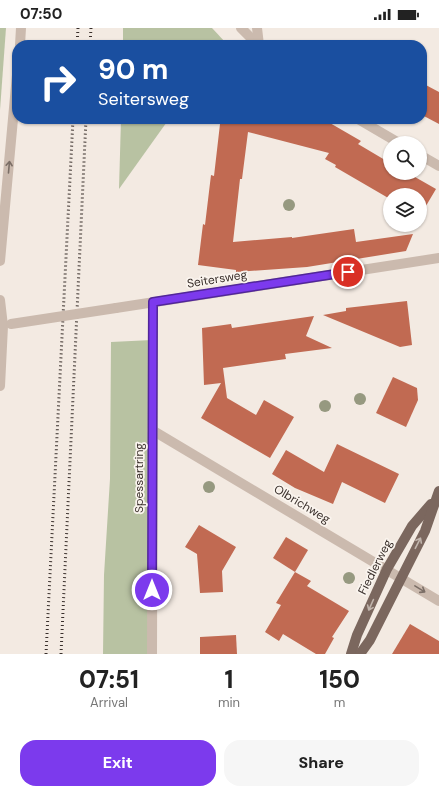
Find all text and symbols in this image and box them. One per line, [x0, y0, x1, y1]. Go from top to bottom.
text: 07:50 [20, 4, 62, 24]
text: 90 m [98, 51, 168, 88]
icon: right [32, 56, 84, 108]
text: Seitersweg [98, 87, 189, 111]
map controls [383, 136, 427, 232]
button: search [383, 136, 427, 180]
one-way arrow [5, 161, 12, 174]
button: layers [383, 188, 427, 232]
pin [331, 255, 365, 289]
icon: arrive [337, 261, 359, 283]
street label: Seitersweg [186, 266, 248, 292]
street label: Spessartring [131, 443, 147, 513]
street label: Olbrichweg [271, 481, 333, 527]
street label: Fiedlerweg [354, 536, 396, 597]
one-way arrow [415, 537, 423, 549]
position arrow [131, 569, 173, 611]
one-way arrow [414, 585, 425, 593]
one-way arrow [367, 598, 374, 610]
text: 07:51 [79, 664, 139, 695]
text: 1 [225, 664, 233, 695]
text: 150 [319, 664, 360, 695]
text: Arrival [90, 694, 128, 711]
text: min [218, 694, 240, 711]
text: m [334, 694, 345, 711]
button: Exit [20, 740, 216, 786]
button: Share [224, 740, 419, 786]

